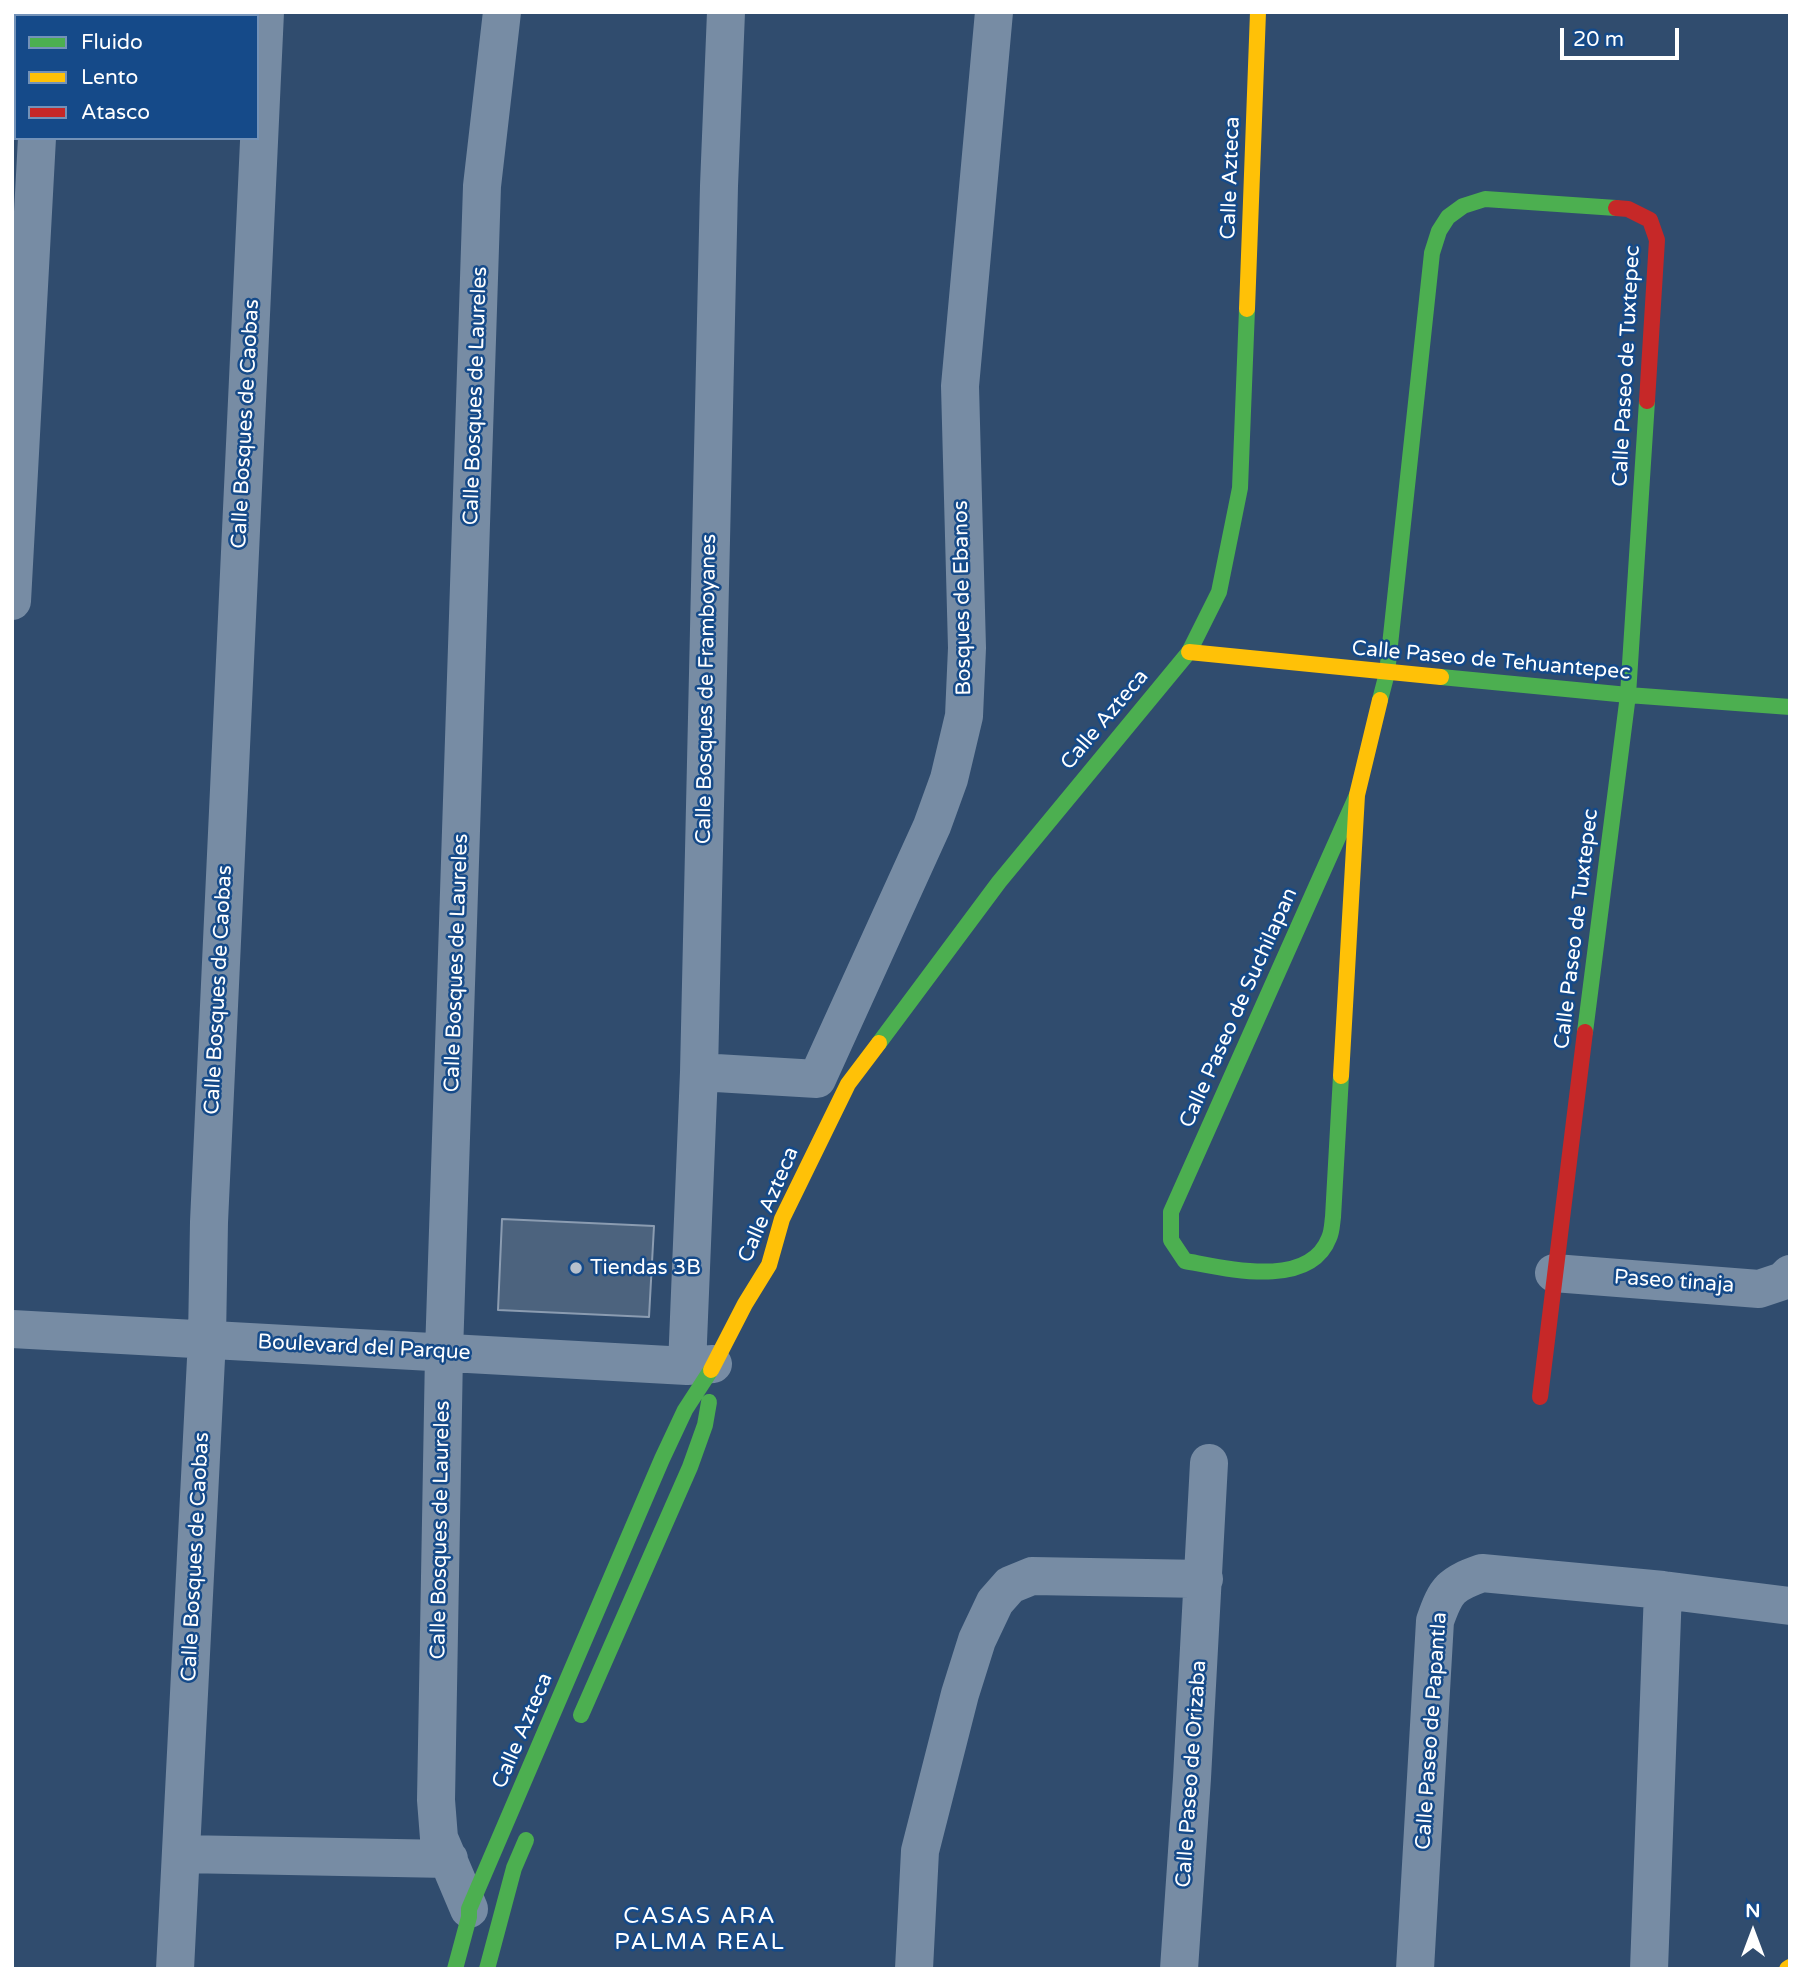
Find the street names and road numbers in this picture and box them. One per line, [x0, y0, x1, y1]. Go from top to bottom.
street label: Calle Azteca [1216, 116, 1246, 240]
street label: Calle Paseo de Tuxtepec [1608, 245, 1646, 487]
street label: Calle Bosques de Laureles [459, 266, 493, 526]
street label: Calle Bosques de Caobas [227, 299, 265, 549]
street label: Bosques de Ebanos [949, 500, 977, 696]
street label: Calle Bosques de Framboyanes [692, 534, 722, 844]
street label: Calle Paseo de Tehuantepec [1351, 636, 1631, 686]
street label: Calle Azteca [1056, 665, 1154, 775]
street label: Calle Paseo de Tuxtepec [1550, 807, 1604, 1051]
street label: Calle Bosques de Laureles [440, 833, 474, 1093]
street label: Calle Bosques de Caobas [200, 865, 238, 1115]
street label: Calle Paseo de Suchilapan [1175, 884, 1303, 1132]
street label: Calle Azteca [733, 1143, 805, 1267]
street label: Paseo tinaja [1613, 1265, 1735, 1299]
street label: Boulevard del Parque [257, 1330, 471, 1366]
street label: Calle Bosques de Laureles [426, 1400, 456, 1660]
street label: Calle Bosques de Caobas [177, 1432, 215, 1682]
street label: Calle Paseo de Papantla [1411, 1611, 1453, 1851]
street label: Calle Paseo de Orizaba [1171, 1659, 1213, 1889]
street label: Calle Azteca [487, 1669, 559, 1793]

